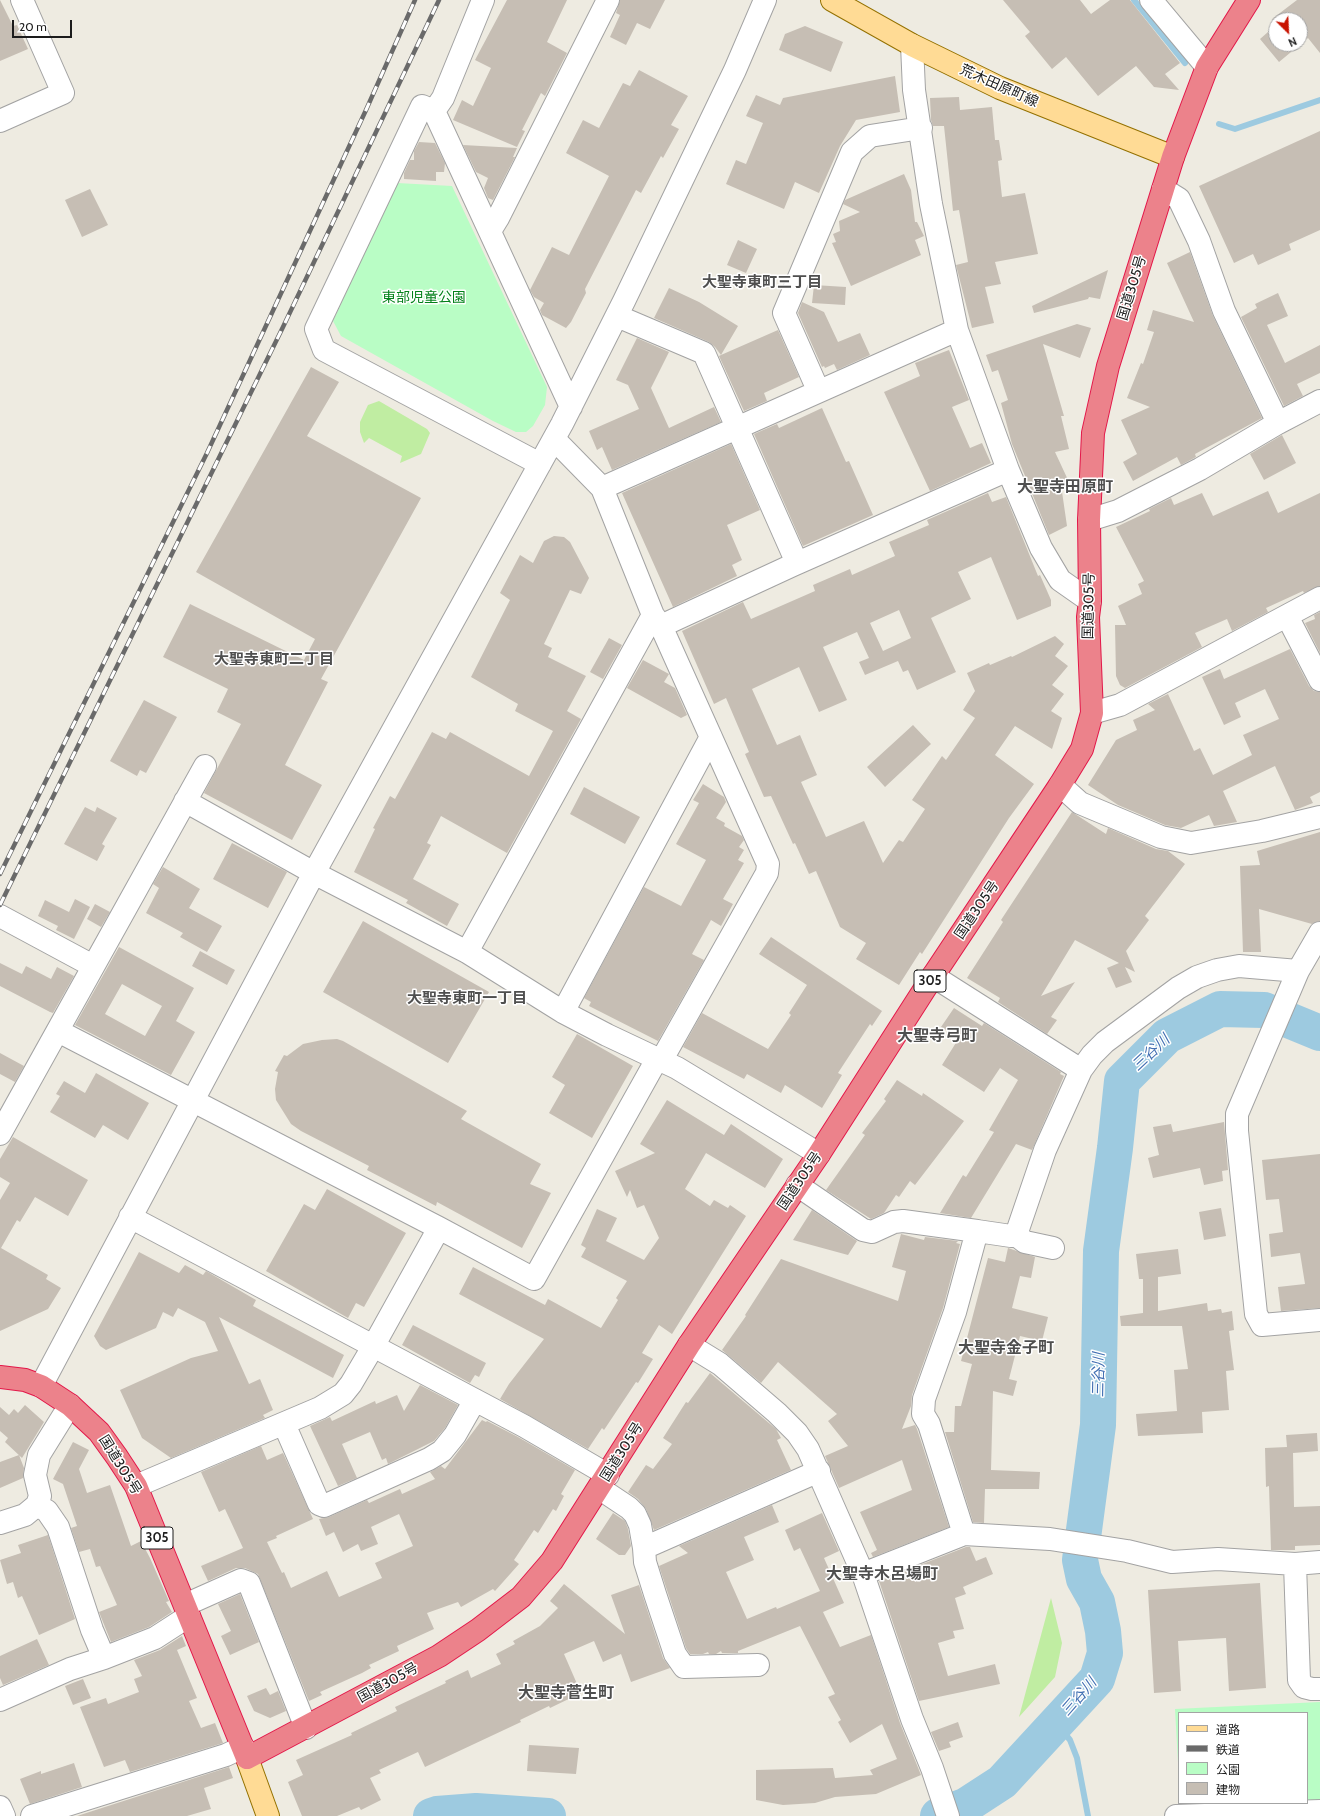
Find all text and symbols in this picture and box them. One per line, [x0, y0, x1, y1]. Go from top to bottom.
scale bar [14, 12, 74, 38]
north arrow [1268, 12, 1308, 52]
text: 20 m [19, 19, 47, 34]
text: N [1286, 34, 1299, 50]
street label: 荒木田原町線 [957, 61, 1041, 111]
street label: 国道305号 [1114, 254, 1150, 322]
district label: 大聖寺東町三丁目 [702, 274, 822, 292]
park label: 東部児童公園 [382, 290, 466, 306]
district label: 大聖寺田原町 [1017, 477, 1113, 497]
street label: 国道305号 [1080, 572, 1098, 640]
district label: 大聖寺東町二丁目 [214, 651, 334, 669]
street label: 国道305号 [951, 878, 1003, 942]
road number: 305 [914, 970, 946, 992]
district label: 大聖寺東町一丁目 [407, 990, 527, 1008]
district label: 大聖寺弓町 [897, 1026, 977, 1046]
water label: 三谷川 [1128, 1031, 1174, 1075]
street label: 国道305号 [774, 1149, 826, 1213]
district label: 大聖寺金子町 [958, 1338, 1054, 1358]
water label: 三谷川 [1090, 1352, 1108, 1398]
street label: 国道305号 [597, 1419, 647, 1485]
street label: 国道305号 [95, 1432, 145, 1498]
road number: 305 [141, 1527, 173, 1549]
district label: 大聖寺木呂場町 [826, 1564, 938, 1584]
street label: 国道305号 [355, 1659, 421, 1707]
water label: 三谷川 [1057, 1674, 1101, 1720]
district label: 大聖寺菅生町 [518, 1683, 614, 1703]
legend [1178, 1712, 1308, 1804]
text: 道路 [1216, 1722, 1240, 1737]
text: 鉄道 [1216, 1742, 1240, 1757]
text: 公園 [1216, 1762, 1240, 1777]
text: 建物 [1216, 1782, 1240, 1797]

